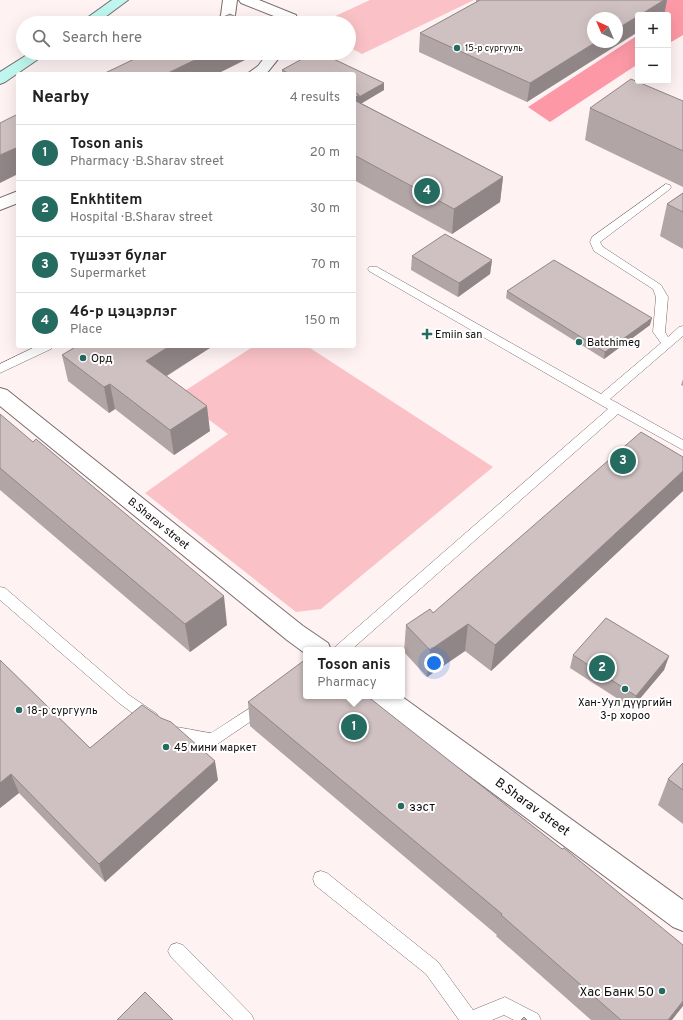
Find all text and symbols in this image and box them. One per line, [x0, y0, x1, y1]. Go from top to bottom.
north arrow [587, 12, 623, 48]
map controls [635, 12, 671, 84]
button: + [635, 12, 671, 48]
search box [16, 16, 356, 60]
icon: search [30, 27, 52, 49]
text: Search here [62, 29, 142, 48]
marker: 15-р сургууль [452, 43, 462, 53]
place label: 15-р сургууль [465, 43, 523, 54]
button: − [635, 48, 671, 84]
text: Nearby [32, 87, 89, 109]
text: 4 results [290, 90, 340, 106]
text: Toson anis [70, 135, 143, 154]
text: 1 [42, 145, 48, 161]
text: 20 m [310, 145, 340, 161]
text: Pharmacy · B.Sharav street [70, 154, 224, 170]
pin: 4 [414, 176, 440, 206]
text: Enkhtitem [70, 191, 142, 210]
text: 2 [41, 201, 49, 217]
text: 30 m [310, 201, 340, 217]
text: Hospital · B.Sharav street [70, 210, 213, 226]
text: түшээт булаг [70, 247, 167, 266]
text: 3 [41, 257, 49, 273]
text: 70 m [311, 257, 340, 273]
text: Supermarket [70, 266, 146, 282]
text: 46-р цэцэрлэг [70, 303, 177, 322]
text: 4 [41, 313, 49, 329]
text: 150 m [305, 313, 340, 329]
text: Place [70, 322, 102, 338]
place label: Emiin san [435, 328, 482, 342]
marker: Emiin san [422, 329, 432, 339]
place label: Batchimeg [587, 336, 640, 350]
marker: Batchimeg [574, 337, 584, 347]
place label: Орд [91, 352, 113, 366]
marker: Орд [78, 353, 88, 363]
pin: 3 [610, 446, 636, 476]
street label: B.Sharav street [125, 495, 192, 553]
popup [303, 647, 405, 699]
your location [424, 653, 444, 673]
pin: 2 [589, 653, 615, 683]
text: Toson anis [317, 656, 391, 675]
text: Pharmacy [317, 675, 377, 691]
marker: Хан-Уул дүүргийн 3-р хороо [620, 684, 630, 694]
place label: Хан-Уул дүүргийн 3-р хороо [578, 696, 672, 723]
place label: 18-р сургууль [27, 704, 98, 718]
marker: 18-р сургууль [14, 705, 24, 715]
pin: 1 [341, 712, 367, 742]
place label: 45 мини маркет [174, 741, 257, 755]
marker: 45 мини маркет [161, 742, 171, 752]
street label: B.Sharav street [491, 775, 572, 840]
place label: зэст [409, 800, 435, 816]
marker: зэст [396, 801, 406, 811]
place label: Хас Банк 50 [580, 985, 654, 1001]
marker: Хас Банк 50 [657, 986, 667, 996]

